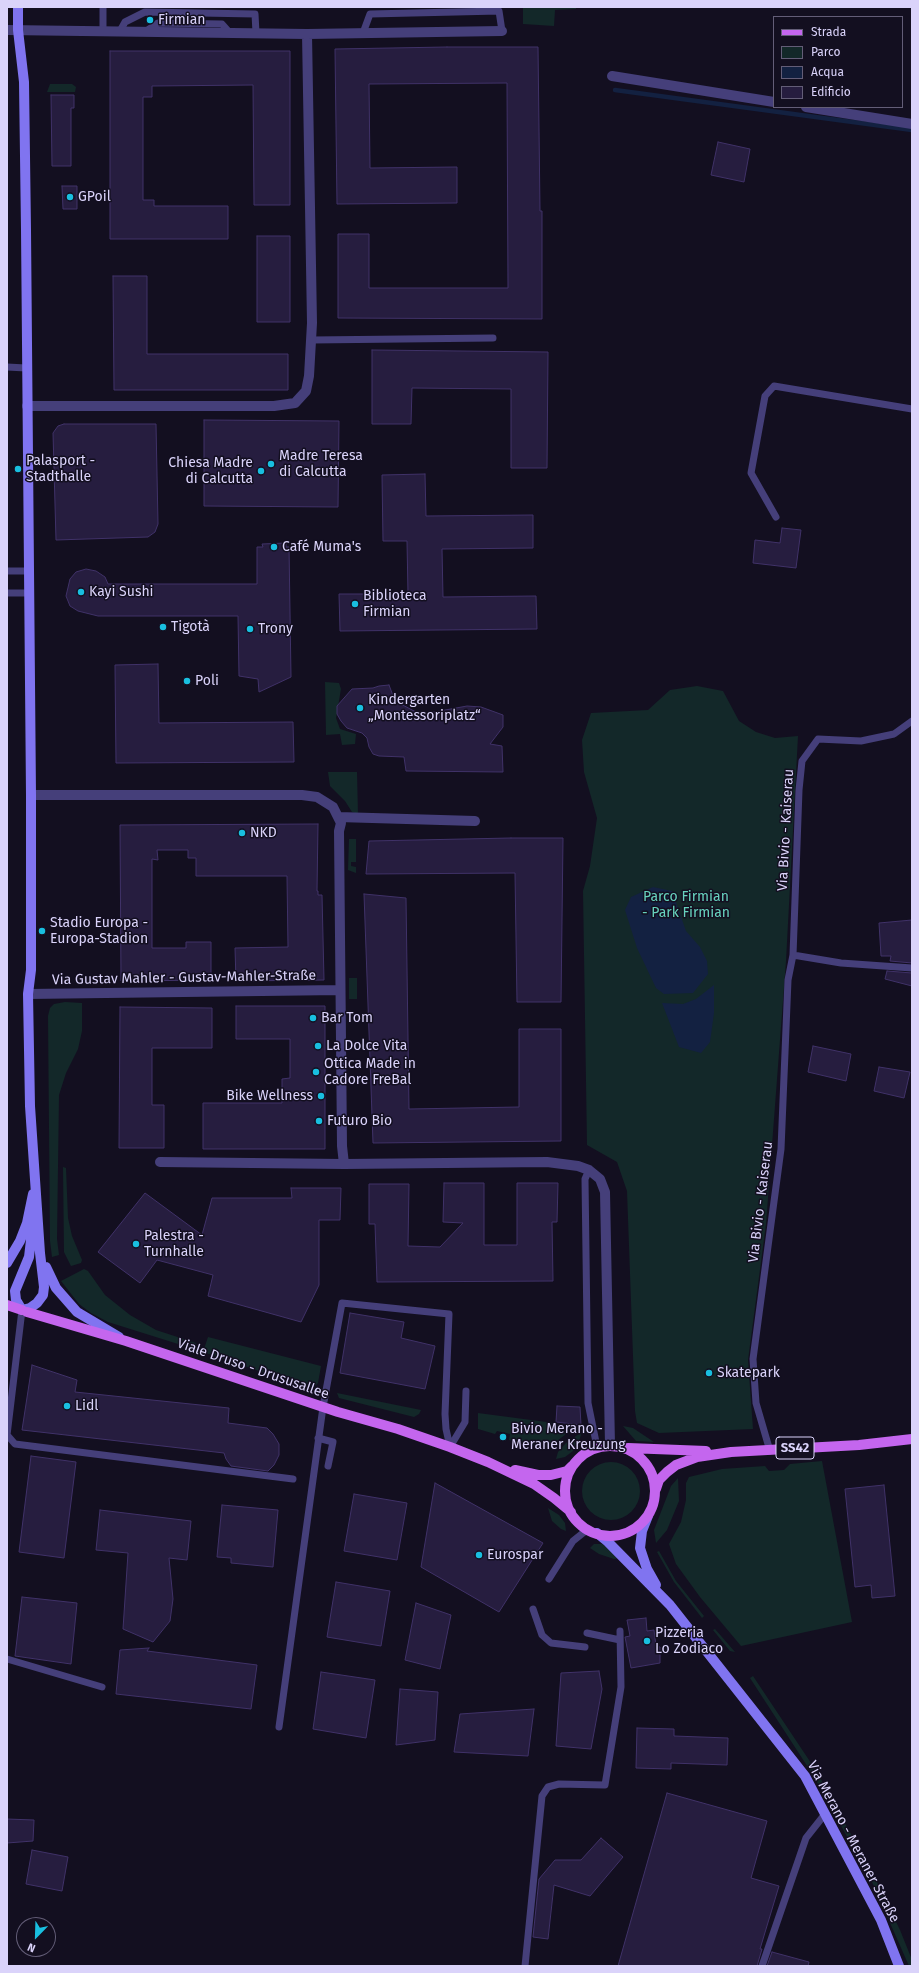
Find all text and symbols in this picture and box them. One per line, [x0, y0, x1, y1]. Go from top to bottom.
place label: Firmian [158, 12, 206, 28]
marker: Firmian [145, 15, 155, 25]
legend [773, 16, 903, 108]
text: Strada [811, 25, 846, 39]
text: Parco [811, 45, 841, 59]
text: Acqua [811, 65, 844, 79]
text: Edificio [811, 85, 851, 99]
place label: GPoil [78, 189, 111, 205]
marker: GPoil [65, 192, 75, 202]
place label: Madre Teresa di Calcutta [279, 448, 363, 480]
place label: Palasport - Stadthalle [26, 453, 95, 486]
place label: Chiesa Madre di Calcutta [168, 455, 253, 488]
marker: Madre Teresa di Calcutta [266, 459, 276, 469]
marker: Palasport - Stadthalle [13, 464, 23, 474]
marker: Chiesa Madre di Calcutta [256, 466, 266, 476]
place label: Café Muma's [282, 539, 361, 555]
marker: Café Muma's [269, 542, 279, 552]
place label: Kayi Sushi [89, 584, 154, 600]
marker: Kayi Sushi [76, 587, 86, 597]
place label: Biblioteca Firmian [363, 588, 427, 620]
marker: Biblioteca Firmian [350, 599, 360, 609]
place label: Tigotà [171, 619, 210, 635]
place label: Trony [258, 621, 293, 637]
marker: Tigotà [158, 622, 168, 632]
marker: Trony [245, 624, 255, 634]
place label: Poli [195, 673, 219, 689]
marker: Poli [182, 676, 192, 686]
place label: Kindergarten „Montessoriplatz“ [368, 692, 481, 724]
marker: Kindergarten „Montessoriplatz“ [355, 703, 365, 713]
street label: Via Bivio - Kaiserau [774, 769, 798, 891]
place label: NKD [250, 825, 277, 841]
marker: NKD [237, 828, 247, 838]
park label: Parco Firmian - Park Firmian [642, 889, 730, 922]
place label: Stadio Europa - Europa-Stadion [50, 915, 148, 948]
marker: Stadio Europa - Europa-Stadion [37, 926, 47, 936]
street label: Via Gustav Mahler - Gustav-Mahler-Straße [52, 967, 316, 989]
place label: Bar Tom [321, 1010, 373, 1026]
marker: Bar Tom [308, 1013, 318, 1023]
place label: La Dolce Vita [326, 1038, 407, 1054]
marker: La Dolce Vita [313, 1041, 323, 1051]
place label: Ottica Made in Cadore FreBal [324, 1056, 416, 1088]
marker: Ottica Made in Cadore FreBal [311, 1067, 321, 1077]
place label: Bike Wellness [226, 1088, 313, 1104]
marker: Bike Wellness [316, 1091, 326, 1101]
place label: Futuro Bio [327, 1113, 392, 1129]
marker: Futuro Bio [314, 1116, 324, 1126]
street label: Via Bivio - Kaiserau [745, 1140, 777, 1264]
place label: Palestra - Turnhalle [144, 1228, 204, 1260]
marker: Palestra - Turnhalle [131, 1239, 141, 1249]
street label: Viale Druso - Drususallee [175, 1335, 331, 1403]
place label: Skatepark [717, 1365, 780, 1381]
marker: Skatepark [704, 1368, 714, 1378]
place label: Lidl [75, 1398, 98, 1414]
marker: Lidl [62, 1401, 72, 1411]
place label: Bivio Merano - Meraner Kreuzung [511, 1421, 626, 1454]
marker: Bivio Merano - Meraner Kreuzung [498, 1432, 508, 1442]
road number: SS42 [776, 1437, 814, 1459]
place label: Eurospar [487, 1547, 543, 1563]
marker: Eurospar [474, 1550, 484, 1560]
place label: Pizzeria Lo Zodiaco [655, 1625, 723, 1658]
marker: Pizzeria Lo Zodiaco [642, 1636, 652, 1646]
street label: Via Merano - Meraner Straße [803, 1758, 903, 1926]
north arrow [16, 1917, 56, 1957]
text: N [26, 1940, 37, 1955]

